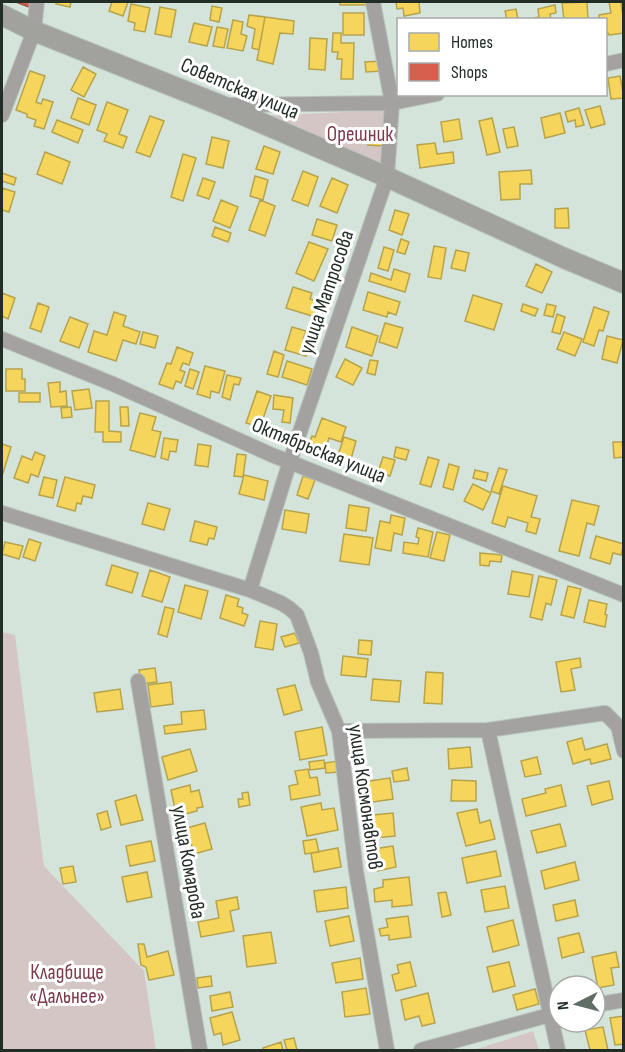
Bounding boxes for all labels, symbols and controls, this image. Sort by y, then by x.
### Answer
legend [397,18,607,96]
text: Homes [451,32,493,53]
street label: Советская улица [177,52,303,125]
text: Shops [451,62,488,83]
park label: Орешник [327,122,393,147]
street label: улица Матросова [294,227,359,358]
street label: Октябрьская улица [248,412,389,489]
street label: улица Космонавтов [343,723,388,871]
street label: улица Комарова [166,803,211,921]
park label: Кладбище «Дальнее» [29,960,105,1009]
north arrow [547,974,607,1034]
text: N [554,1000,573,1011]

